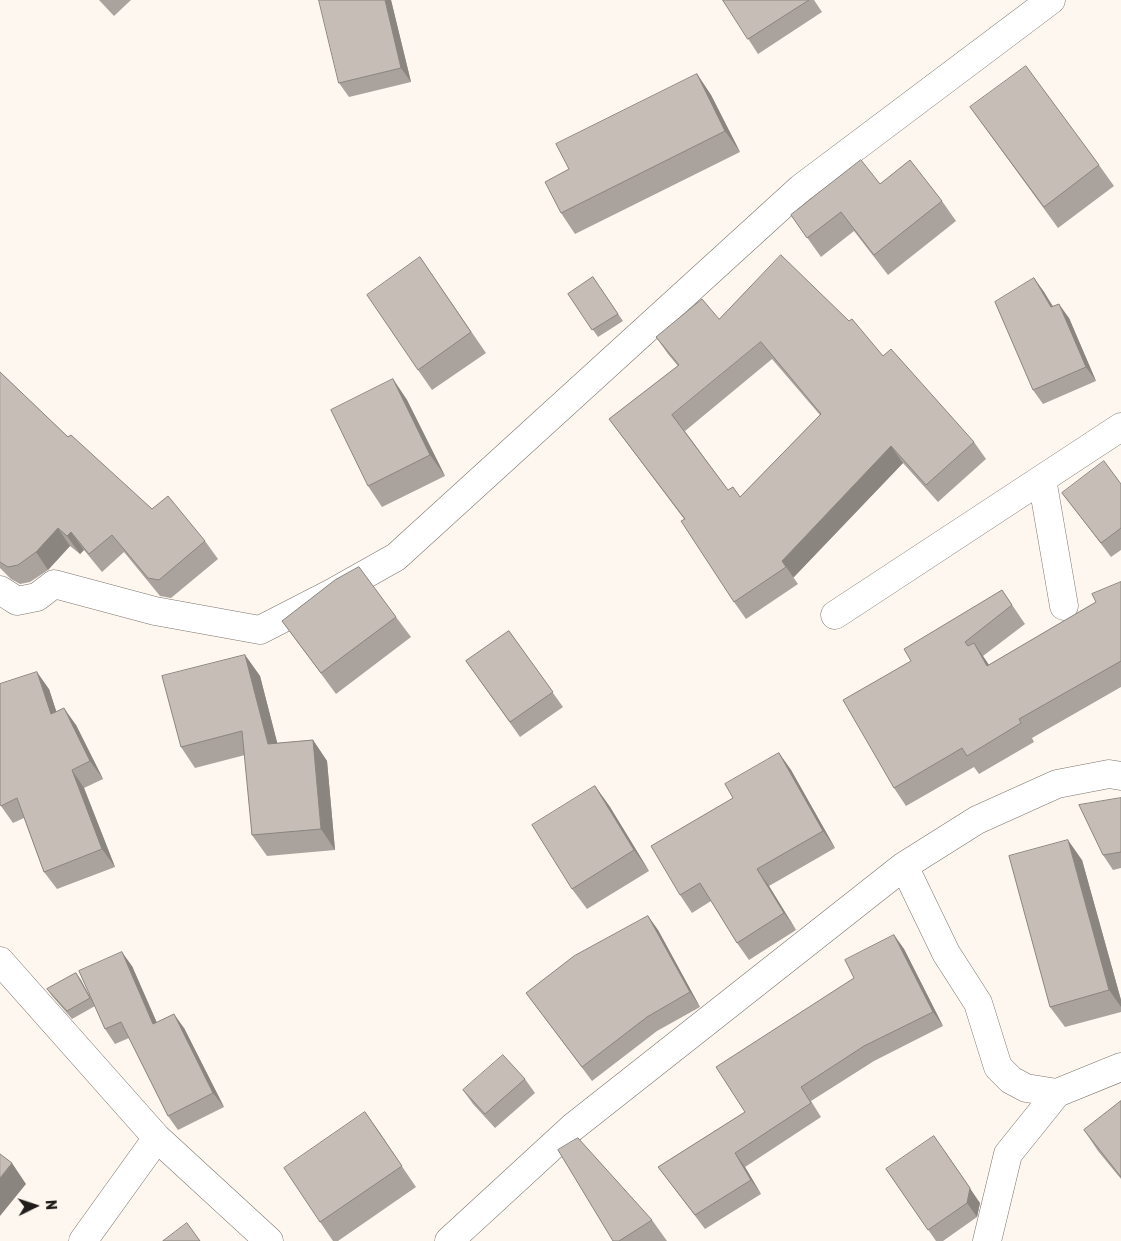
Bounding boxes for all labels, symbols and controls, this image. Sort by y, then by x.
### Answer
north arrow [10,1181,60,1231]
text: N [42,1199,59,1211]

